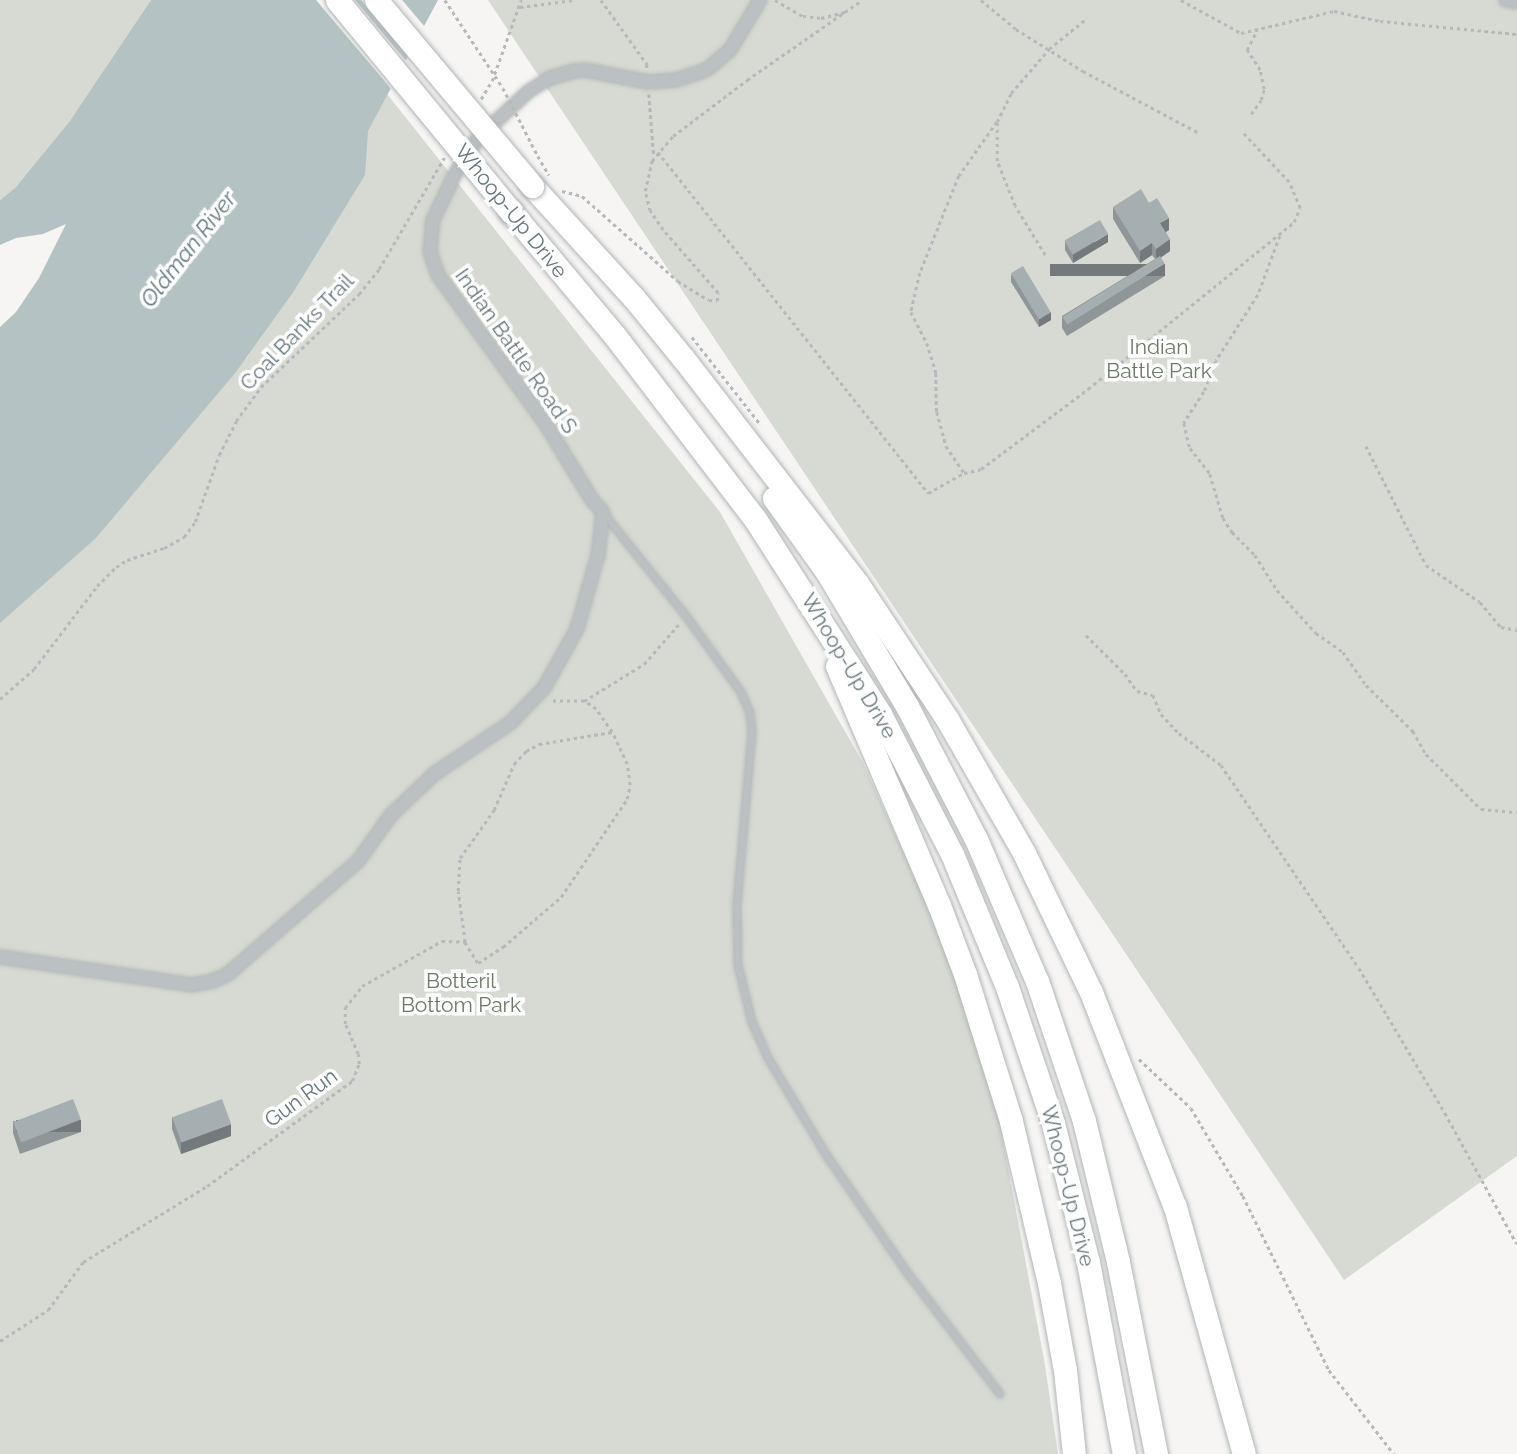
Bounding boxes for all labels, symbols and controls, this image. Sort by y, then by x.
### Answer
street label: Whoop-Up Drive [449,139,573,283]
water label: Oldman River [134,186,242,312]
street label: Indian Battle Road S [450,264,582,438]
street label: Coal Banks Trail [235,268,359,396]
park label: Indian Battle Park [1106,334,1212,384]
street label: Whoop-Up Drive [796,589,902,743]
park label: Botteril Bottom Park [401,968,521,1018]
street label: Gun Run [260,1063,342,1133]
street label: Whoop-Up Drive [1036,1103,1100,1269]

